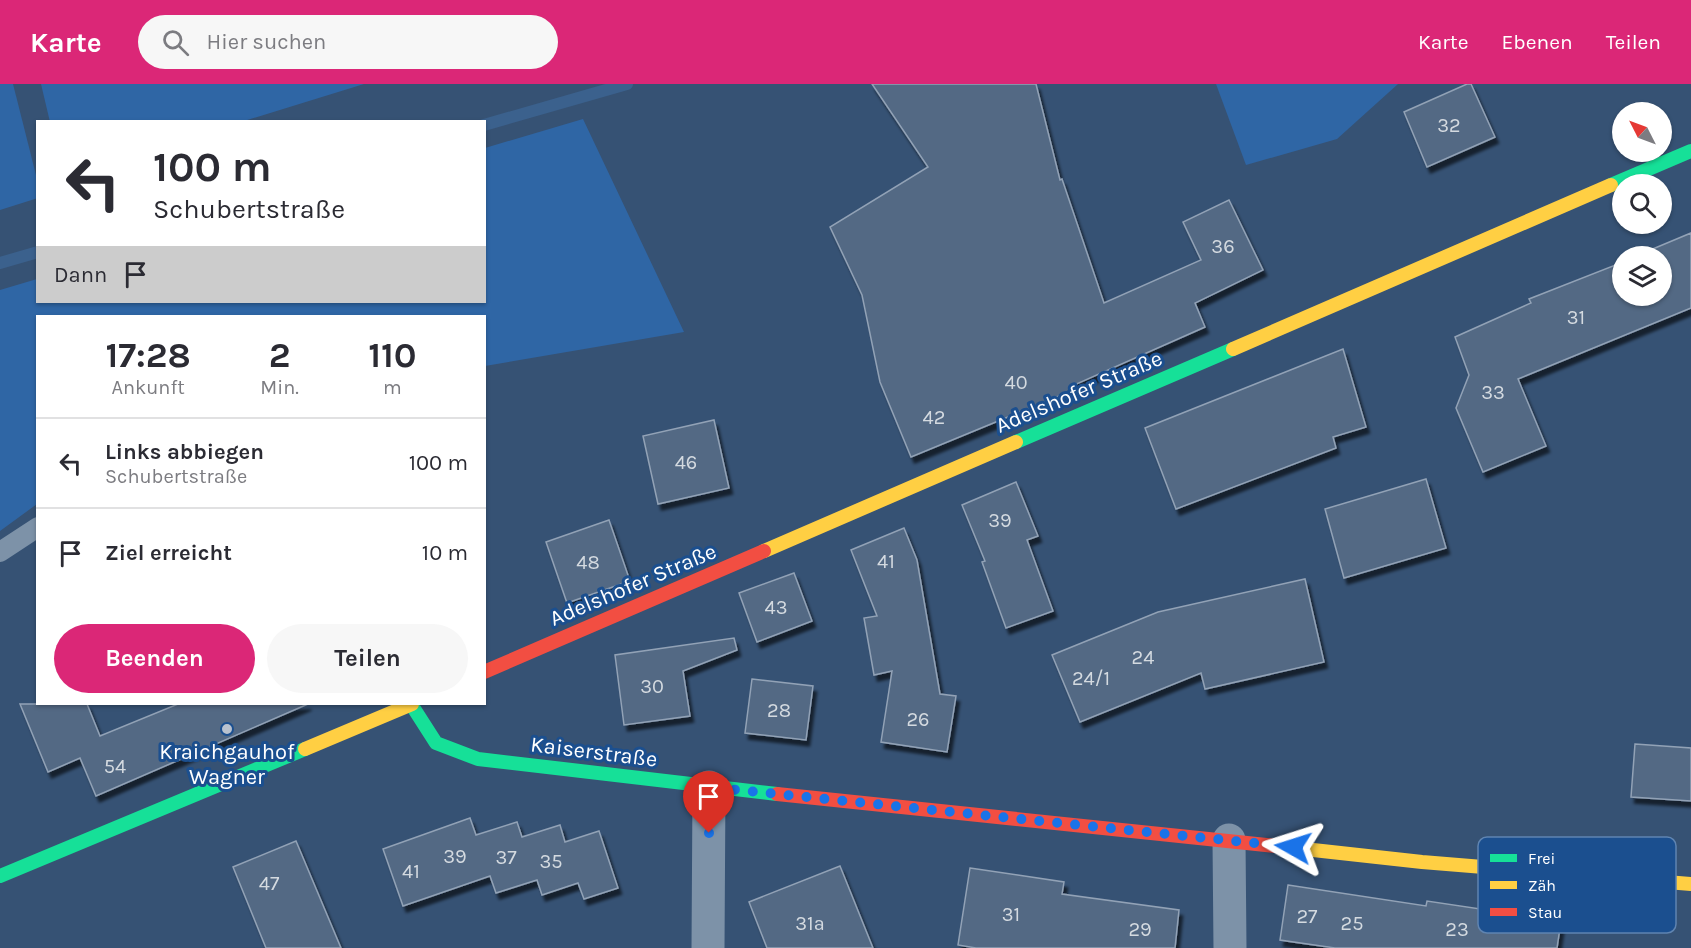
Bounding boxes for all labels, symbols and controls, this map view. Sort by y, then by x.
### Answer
search box [138,15,558,69]
text: Karte [30,26,102,59]
icon: search [159,26,192,59]
text: Hier suchen [207,29,326,55]
text: Karte [1418,30,1469,54]
text: Ebenen [1502,30,1573,54]
text: Teilen [1606,30,1661,54]
north arrow [1612,102,1672,162]
map controls [1612,102,1672,306]
house number: 32 [1437,114,1461,137]
text: 100 m [153,142,272,192]
icon: left [54,144,132,222]
button: search [1612,174,1672,234]
text: Schubertstraße [153,193,345,225]
house number: 36 [1211,235,1235,258]
button: layers [1612,246,1672,306]
icon: arrive [119,258,152,291]
text: Dann [54,262,107,288]
house number: 31 [1567,306,1585,329]
text: 17:28 [105,334,191,376]
text: 2 [269,334,290,376]
text: 110 [368,334,417,376]
street label: Adelshofer Straße [992,345,1166,439]
house number: 40 [1004,371,1028,394]
text: Ankunft [111,376,185,399]
text: Min. [260,376,299,399]
text: m [383,376,402,399]
house number: 33 [1481,381,1505,404]
house number: 42 [923,406,945,429]
text: Links abbiegen [105,439,264,465]
icon: left [54,447,87,480]
text: 100 m [409,450,468,476]
house number: 46 [675,451,697,474]
text: Schubertstraße [105,465,247,488]
house number: 39 [988,509,1012,532]
icon: arrive [54,537,87,570]
street label: Adelshofer Straße [546,538,720,632]
text: Ziel erreicht [105,540,232,566]
text: 10 m [422,540,468,566]
house number: 41 [877,550,895,573]
house number: 48 [576,551,600,574]
house number: 43 [765,596,787,619]
button: Beenden [54,624,255,693]
button: Teilen [267,624,468,693]
house number: 24 [1132,646,1154,669]
house number: 24/1 [1072,667,1110,690]
house number: 30 [640,675,664,698]
house number: 28 [767,699,791,722]
house number: 26 [906,708,930,731]
marker: Kraichgauhof Wagner [220,722,234,736]
street label: Kaiserstraße [529,731,659,773]
place label: Kraichgauhof Wagner [159,739,295,790]
house number: 54 [104,755,126,778]
pin [683,771,734,833]
icon: arrive [692,780,725,813]
position arrow [1261,815,1325,879]
legend [1478,837,1676,933]
house number: 39 [443,845,467,868]
house number: 37 [495,846,517,869]
text: Frei [1528,849,1555,868]
house number: 35 [539,850,563,873]
house number: 41 [402,860,420,883]
house number: 47 [259,872,280,895]
text: Zäh [1528,876,1556,895]
house number: 31 [1002,903,1020,926]
text: Stau [1528,903,1562,922]
house number: 27 [1297,905,1318,928]
house number: 31a [795,912,825,935]
house number: 25 [1341,912,1363,935]
house number: 29 [1128,918,1152,941]
house number: 23 [1445,918,1469,941]

